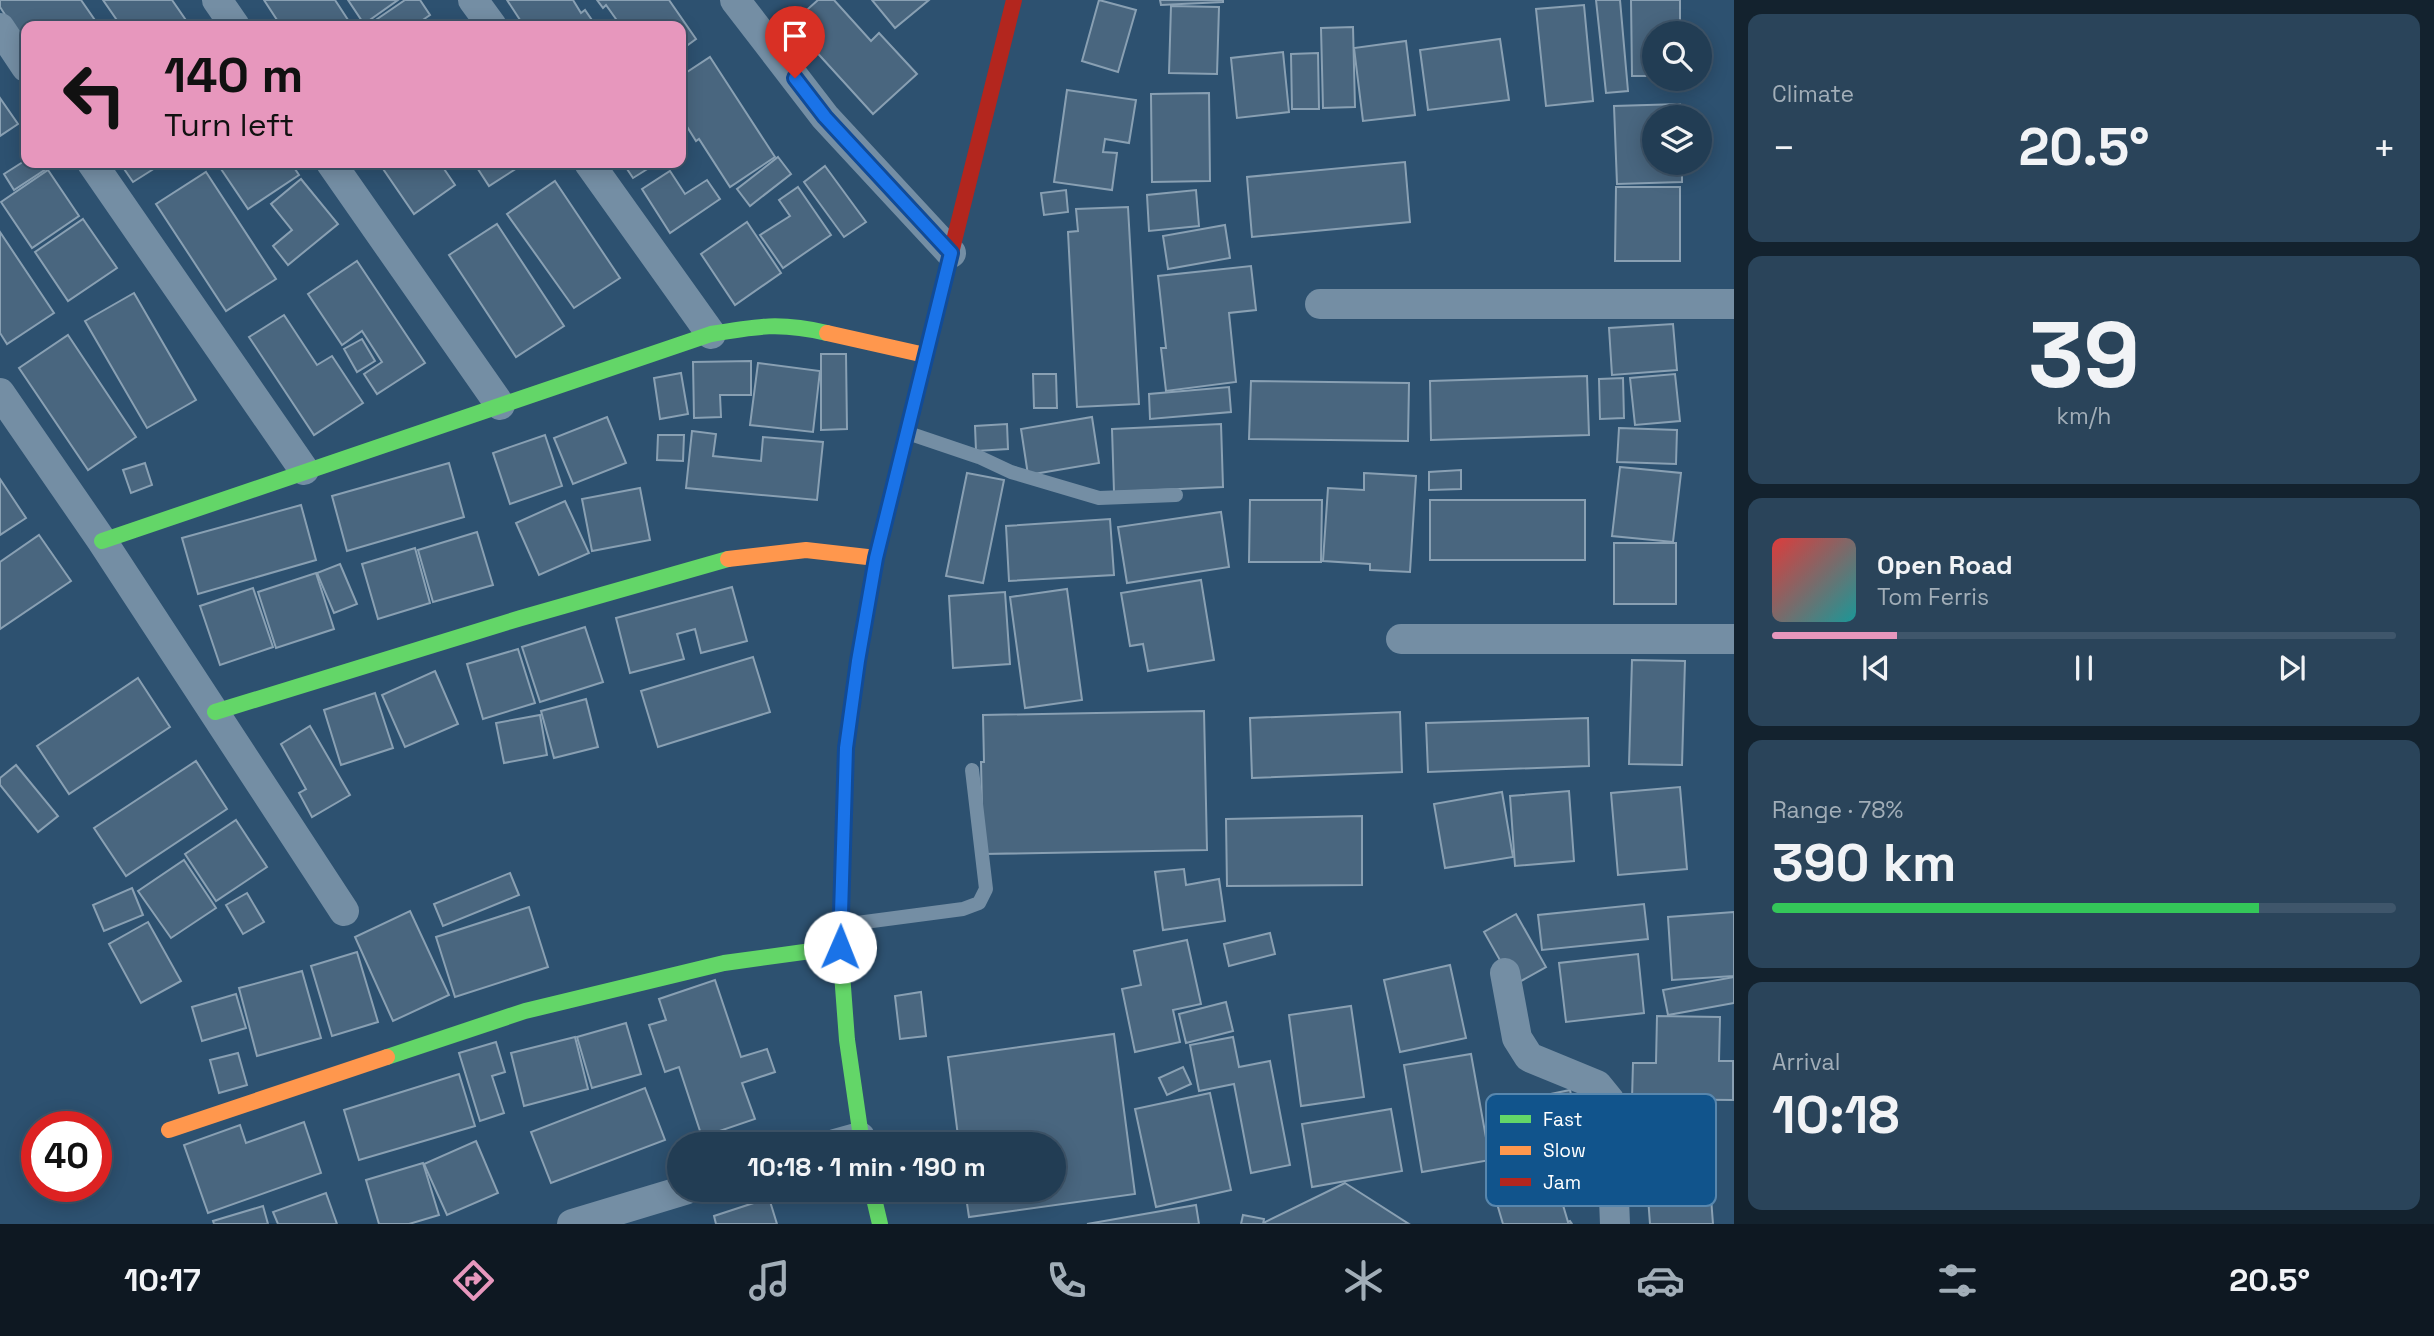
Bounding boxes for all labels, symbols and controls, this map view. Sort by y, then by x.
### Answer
pin [765,6,825,78]
icon: arrive [776,17,814,55]
map controls [1642,21,1712,175]
button: search [1642,21,1712,91]
text: 140 m [164,44,303,106]
icon: left [49,49,140,140]
text: Climate [1772,79,1854,109]
text: Turn left [164,105,294,145]
button: layers [1642,105,1712,175]
text: 20.5° [2018,114,2150,180]
text: − [1772,124,1796,172]
text: + [2372,124,2396,172]
text: 39 [2028,297,2140,414]
text: km/h [2057,401,2111,431]
text: Open Road [1877,548,2013,582]
text: Tom Ferris [1877,582,1989,612]
icon: previous [1857,649,1895,687]
icon: pause [2065,649,2103,687]
icon: next [2273,649,2311,687]
text: Range · 78% [1772,795,1903,825]
text: 390 km [1772,830,1956,896]
position arrow [803,910,877,984]
text: Arrival [1772,1047,1840,1077]
text: 10:18 [1772,1082,1899,1148]
legend [1486,1094,1716,1206]
text: Fast [1543,1107,1583,1132]
speed limit sign: 40 [21,1111,112,1202]
text: Slow [1543,1138,1586,1163]
text: 10:18 · 1 min · 190 m [747,1150,986,1184]
text: Jam [1543,1170,1581,1195]
icon: directions [449,1256,498,1305]
icon: music [745,1256,794,1305]
icon: phone [1042,1256,1091,1305]
icon: climate [1339,1256,1388,1305]
icon: car [1636,1256,1685,1305]
icon: filters [1933,1256,1982,1305]
text: 10:17 [124,1260,201,1300]
text: 20.5° [2229,1260,2310,1300]

